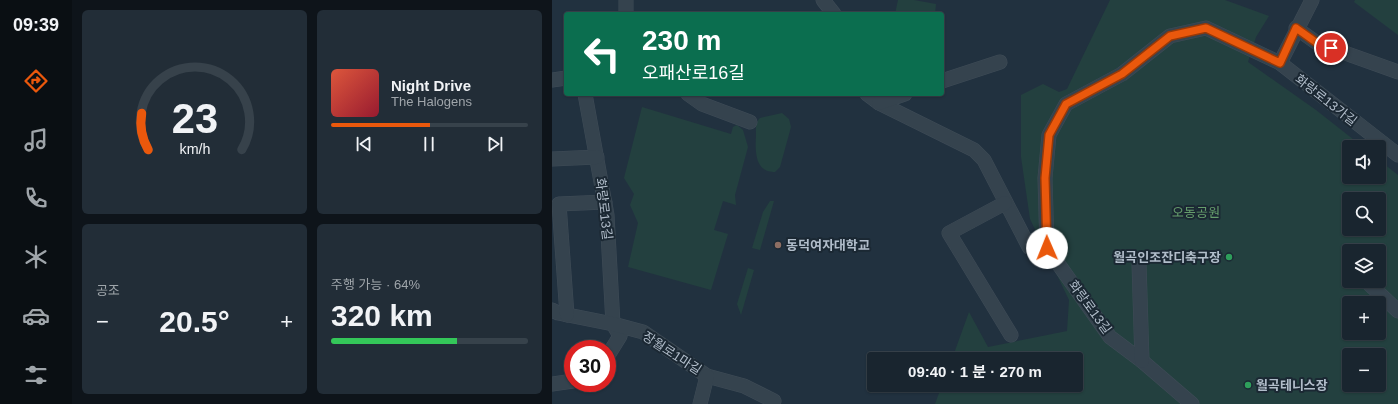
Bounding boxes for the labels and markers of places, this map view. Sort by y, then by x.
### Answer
pin [1314,31,1348,65]
place label: 동덕여자대학교 [786,238,870,253]
marker: 동덕여자대학교 [773,240,783,250]
place label: 월곡인조잔디축구장 [1113,250,1221,265]
marker: 월곡인조잔디축구장 [1224,252,1234,262]
place label: 월곡테니스장 [1256,378,1328,393]
marker: 월곡테니스장 [1243,380,1253,390]

